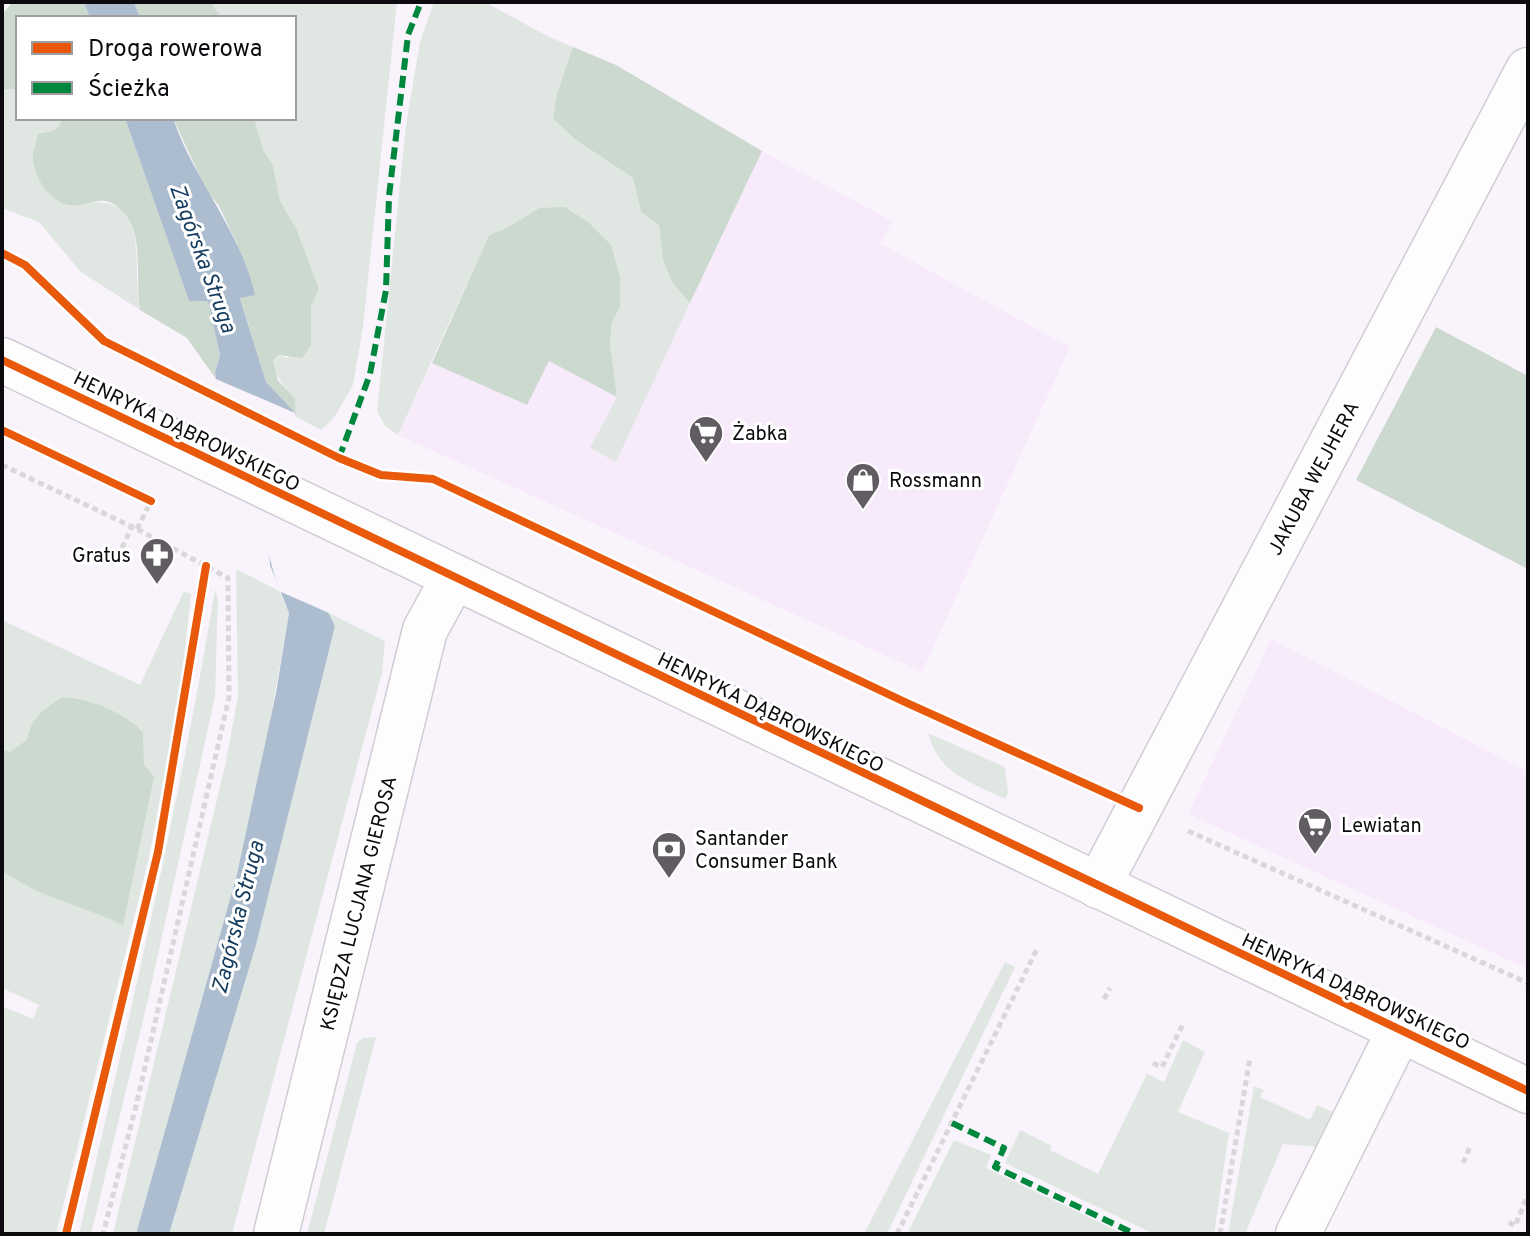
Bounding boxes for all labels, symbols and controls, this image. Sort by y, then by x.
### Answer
legend [16,16,296,120]
text: Droga rowerowa [88,35,262,65]
text: Ścieżka [88,73,170,105]
water label: Zagórska Struga [162,181,241,338]
street label: HENRYKA DĄBROWSKIEGO [69,367,304,499]
street label: JAKUBA WEJHERA [1263,397,1366,560]
supermarket icon: Żabka [687,414,725,464]
place label: Żabka [732,421,787,448]
shop icon: Rossmann [844,461,882,511]
place label: Rossmann [889,469,982,495]
pharmacy icon: Gratus [138,536,176,586]
place label: Gratus [72,544,131,570]
street label: HENRYKA DĄBROWSKIEGO [653,648,888,780]
street label: KSIĘDZA LUCJANA GIEROSA [316,773,404,1034]
supermarket icon: Lewiatan [1296,806,1334,856]
place label: Lewiatan [1341,814,1422,840]
place label: Santander Consumer Bank [695,827,838,876]
bank icon: Santander Consumer Bank [650,830,688,880]
water label: Zagórska Struga [207,838,272,997]
street label: HENRYKA DĄBROWSKIEGO [1237,928,1473,1057]

